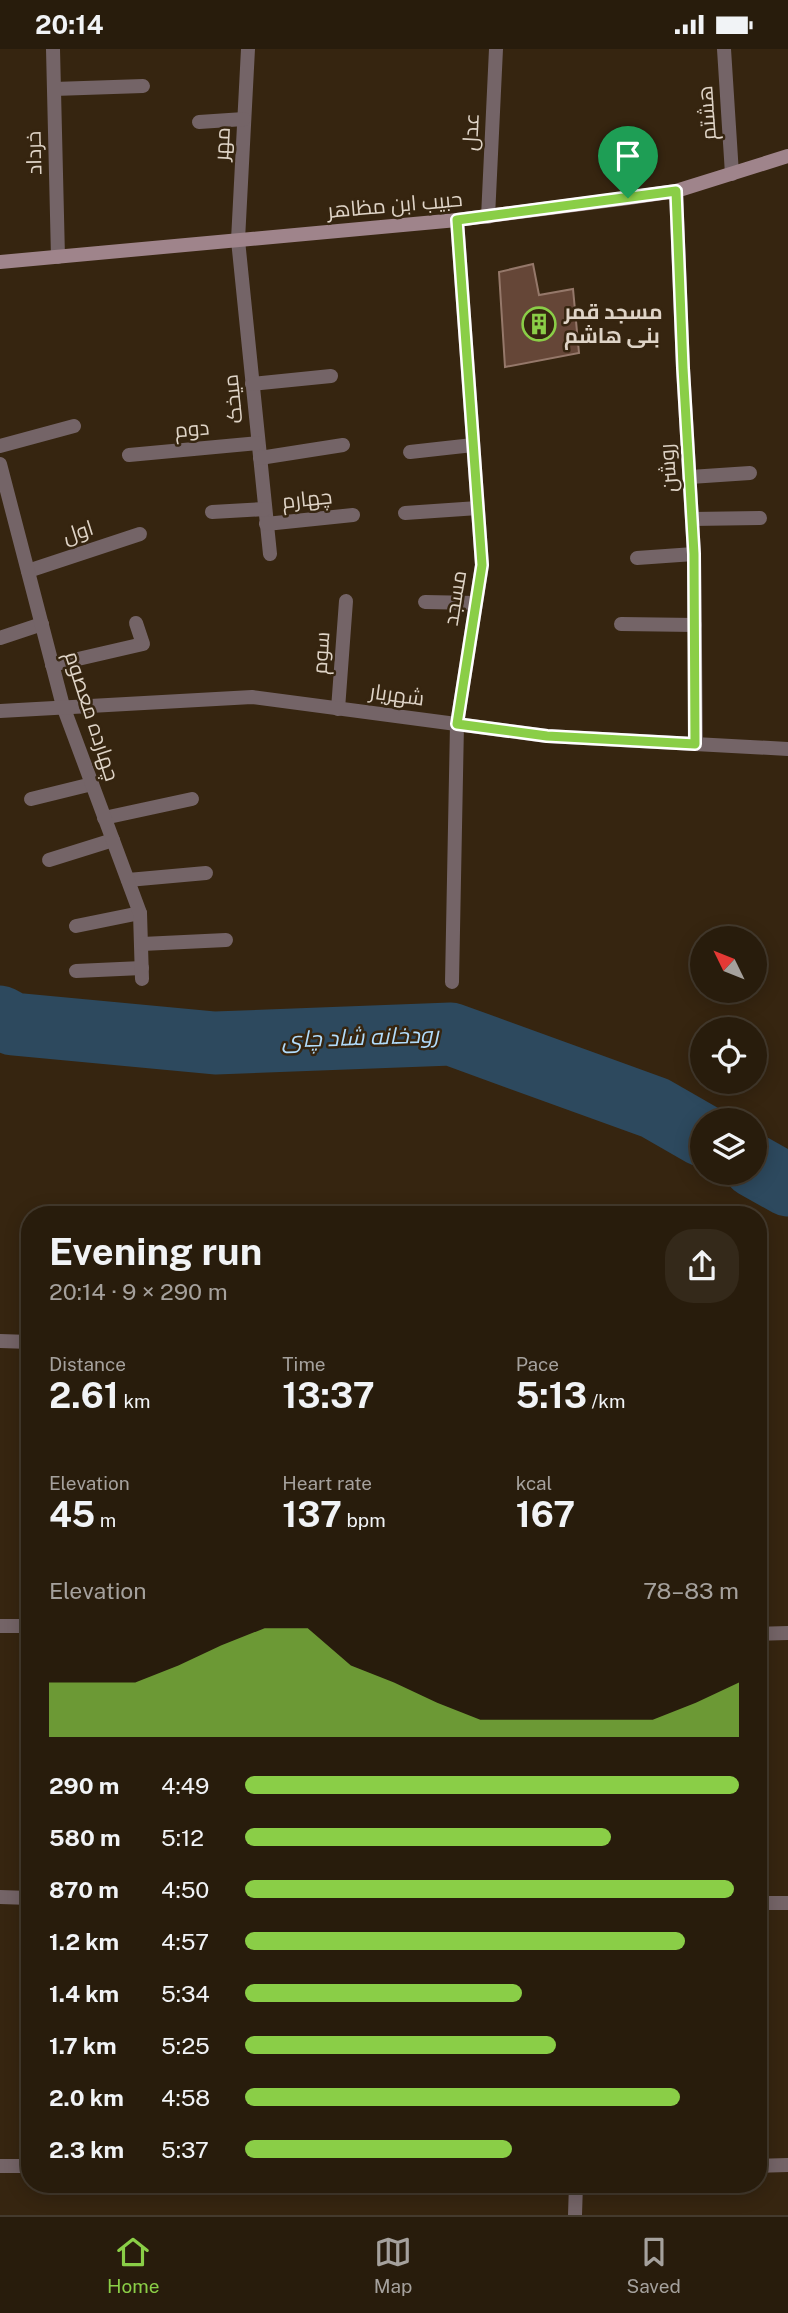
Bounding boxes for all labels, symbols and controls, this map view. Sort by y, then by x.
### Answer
text: 20:14 [35,9,103,40]
street label: هشتم [692,85,723,141]
street label: عدل [457,113,485,151]
pin [598,126,658,198]
street label: مهر [208,127,236,162]
street label: خرداد [21,131,46,175]
icon: arrive [609,137,647,175]
street label: حبیب ابن مظاهر [325,186,464,224]
place label: مسجد قمر بنی هاشم [563,299,663,350]
building icon: مسجد قمر بنی هاشم [520,305,558,343]
street label: میخک [217,373,248,425]
street label: دوم [174,415,211,444]
street label: روشن [653,443,683,493]
street label: چهارم [281,483,334,516]
street label: اول [59,515,97,549]
street label: مسجد [438,569,471,627]
street label: سوم [307,631,336,675]
street label: چهارده معصوم [58,648,125,784]
street label: شهریار [367,678,426,712]
north arrow [690,926,766,1003]
map controls [690,926,767,1185]
button: locate [690,1017,767,1094]
water label: رودخانه شاد چای [281,1020,441,1056]
button: layers [690,1108,767,1185]
text: Evening run [49,1229,262,1274]
button: share [665,1229,739,1303]
text: 20:14 · 9 × 290 m [49,1278,228,1305]
text: Distance [49,1353,126,1375]
text: Time [282,1353,326,1375]
text: Pace [516,1353,559,1375]
text: 2.61 [49,1375,119,1416]
text: 13:37 [282,1375,375,1416]
text: 5:13 [516,1375,587,1416]
text: km [119,1390,151,1412]
text: /km [587,1390,625,1412]
text: Elevation [49,1472,130,1494]
text: Heart rate [282,1472,372,1494]
text: kcal [516,1472,552,1494]
text: 45 [49,1494,95,1535]
text: 137 [282,1494,342,1535]
text: 167 [516,1494,575,1535]
text: m [95,1509,116,1531]
text: bpm [342,1509,386,1531]
text: Elevation [49,1577,147,1604]
text: 78–83 m [643,1577,739,1604]
text: 290 m [49,1772,119,1799]
text: 4:49 [161,1772,209,1799]
text: 580 m [49,1824,121,1851]
text: 5:12 [161,1824,204,1851]
text: 870 m [49,1876,119,1903]
text: 4:50 [161,1876,209,1903]
text: 1.2 km [49,1928,119,1955]
text: 4:57 [161,1928,209,1955]
text: 1.4 km [49,1980,119,2007]
text: 5:34 [161,1980,210,2007]
text: 1.7 km [49,2032,117,2059]
text: 5:25 [161,2032,210,2059]
text: 2.0 km [49,2084,124,2111]
text: 4:58 [161,2084,210,2111]
text: 2.3 km [49,2136,124,2163]
text: 5:37 [161,2136,209,2163]
tab: Home [107,2233,159,2297]
tab: Map [374,2233,412,2297]
tab: Saved [627,2233,681,2297]

